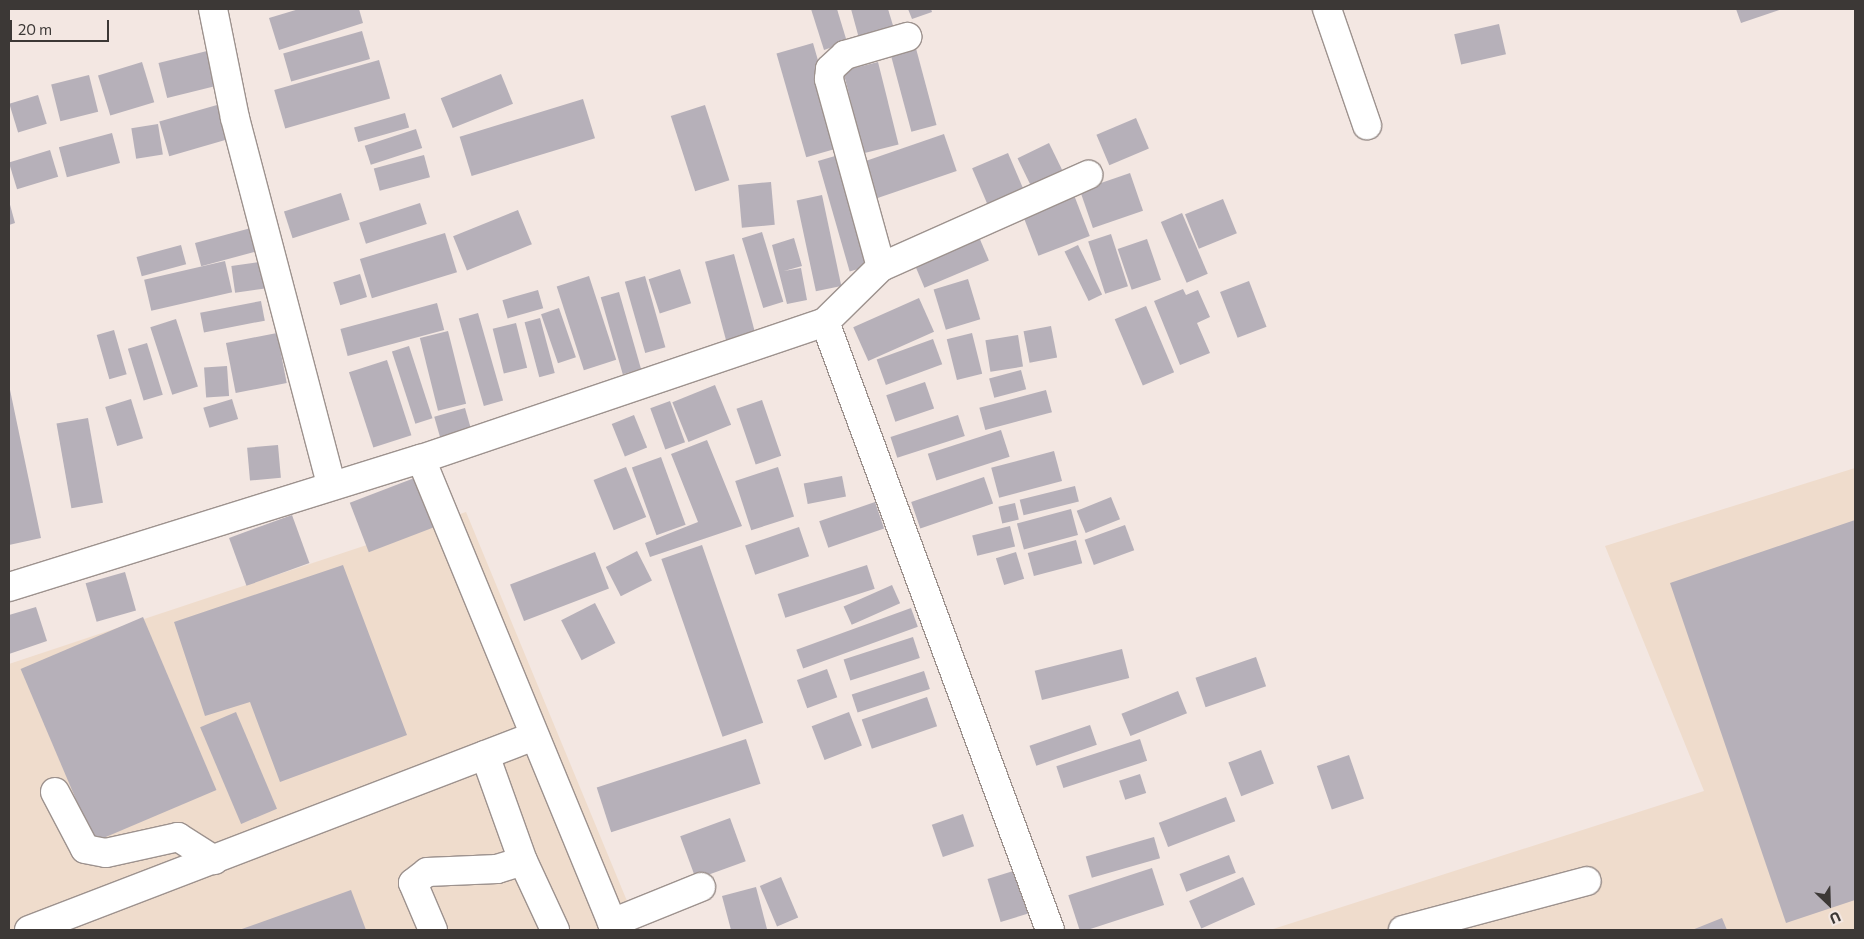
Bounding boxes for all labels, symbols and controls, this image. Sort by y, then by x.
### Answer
scale bar [12,10,111,42]
text: 20 m [18,20,52,38]
north arrow [1804,879,1854,929]
text: U [1827,908,1843,928]

